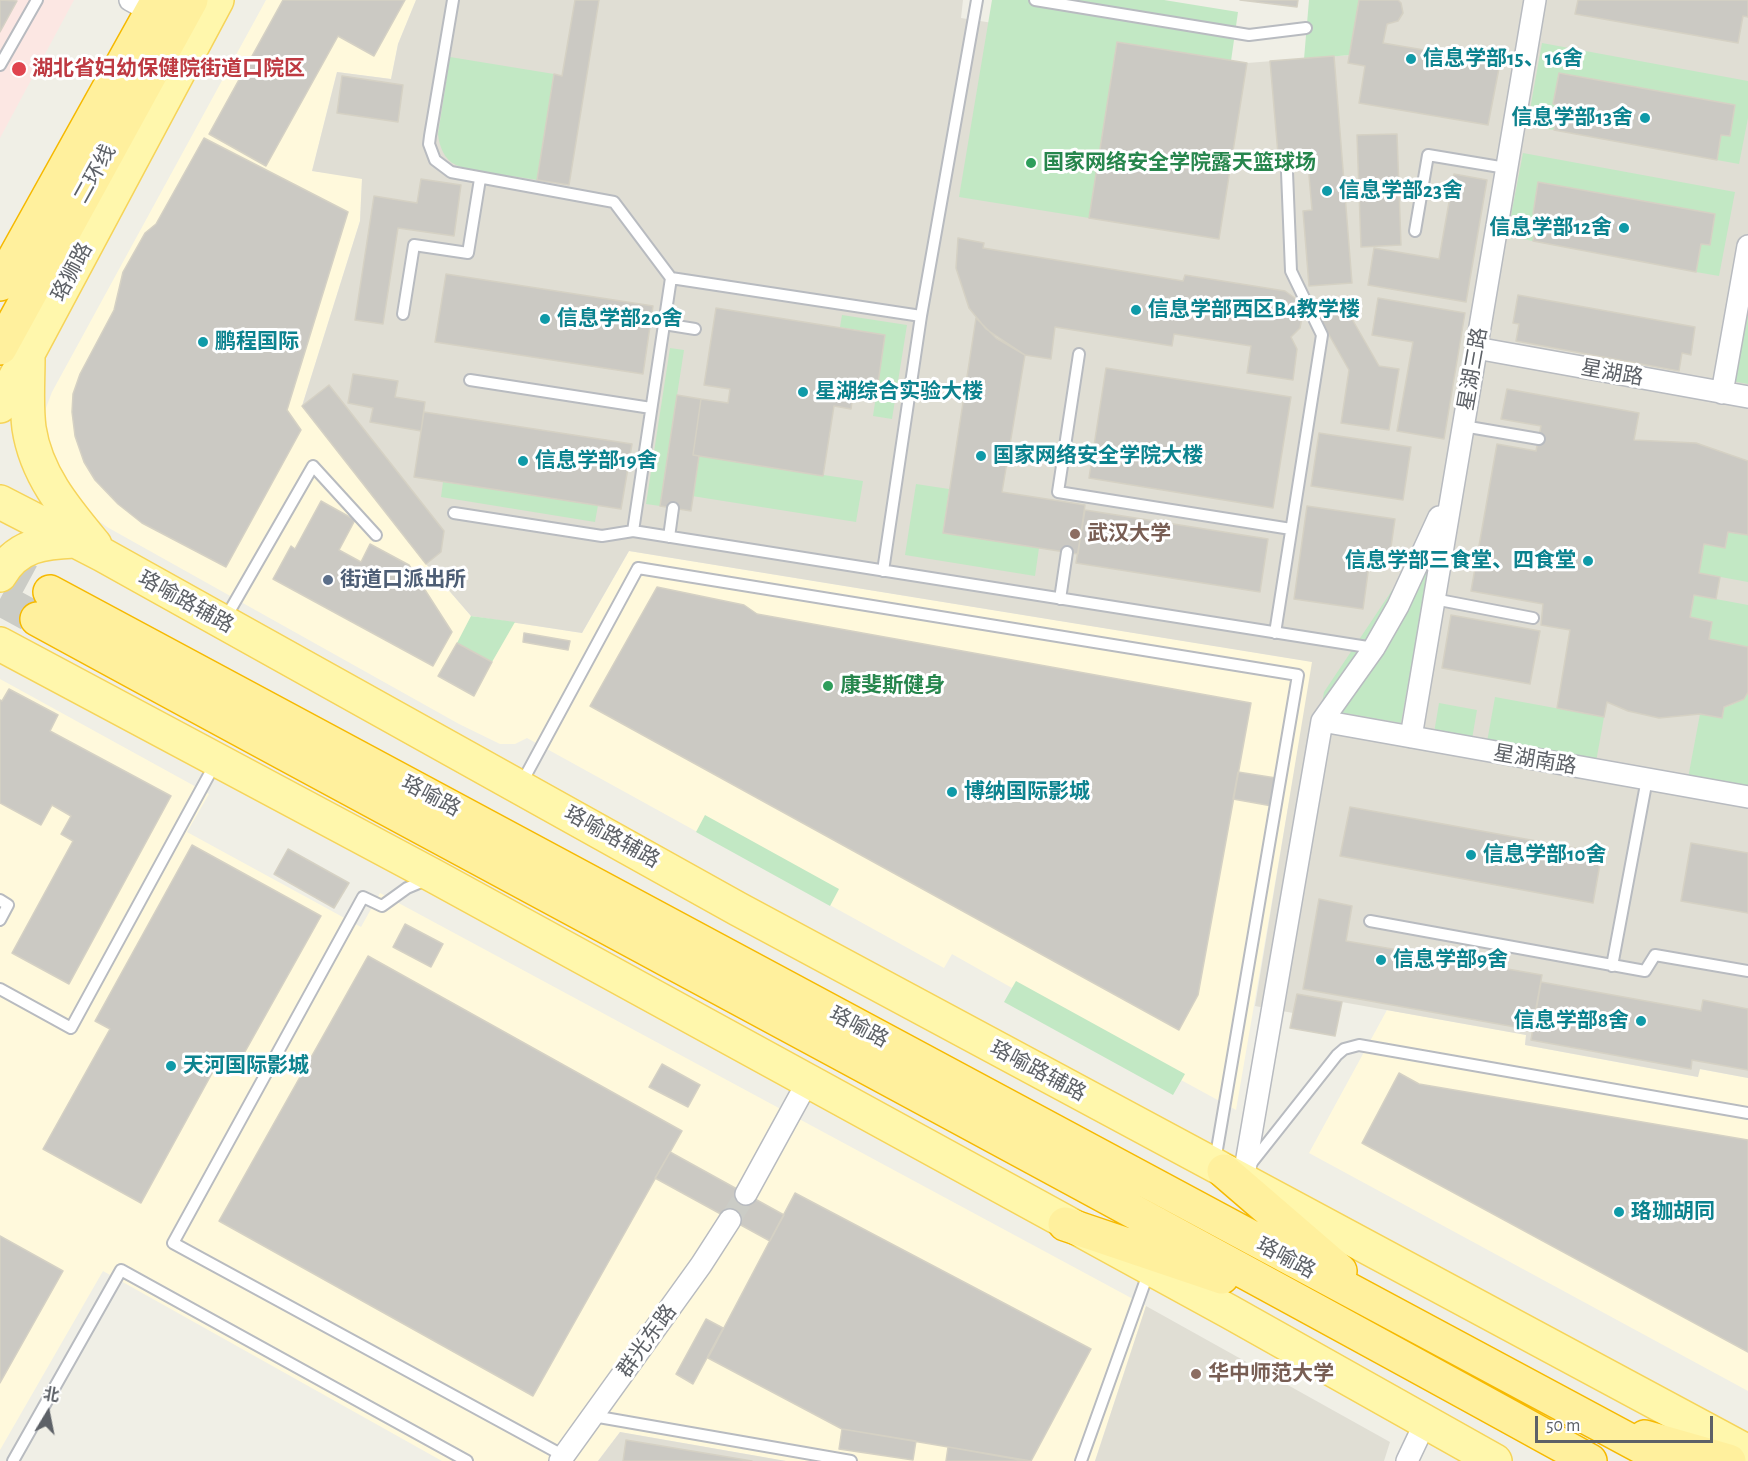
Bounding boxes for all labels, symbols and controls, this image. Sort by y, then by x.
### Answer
place label: 信息学部15、16舍 [1423,46,1583,72]
marker: 信息学部15、16舍 [1404,52,1418,66]
place label: 湖北省妇幼保健院街道口院区 [32,56,305,82]
marker: 湖北省妇幼保健院街道口院区 [10,60,28,78]
place label: 信息学部13舍 [1511,105,1633,131]
marker: 信息学部13舍 [1638,111,1652,125]
street label: 二环线 [69,140,121,208]
place label: 国家网络安全学院露天篮球场 [1043,150,1316,176]
marker: 国家网络安全学院露天篮球场 [1024,156,1038,170]
place label: 信息学部23舍 [1339,178,1463,204]
marker: 信息学部23舍 [1320,184,1334,198]
place label: 信息学部12舍 [1490,215,1612,241]
marker: 信息学部12舍 [1617,221,1631,235]
street label: 珞狮路 [46,238,98,306]
place label: 信息学部西区B4教学楼 [1148,297,1360,323]
marker: 信息学部西区B4教学楼 [1129,303,1143,317]
place label: 信息学部20舍 [557,306,683,332]
marker: 信息学部20舍 [538,312,552,326]
street label: 星湖三路 [1453,325,1493,413]
place label: 鹏程国际 [215,329,299,355]
marker: 鹏程国际 [196,335,210,349]
street label: 星湖路 [1579,355,1645,391]
place label: 星湖综合实验大楼 [815,379,983,405]
marker: 星湖综合实验大楼 [796,385,810,399]
place label: 国家网络安全学院大楼 [993,443,1203,469]
place label: 信息学部19舍 [535,448,658,474]
marker: 国家网络安全学院大楼 [974,449,988,463]
marker: 信息学部19舍 [516,454,530,468]
place label: 武汉大学 [1087,521,1171,547]
marker: 武汉大学 [1068,527,1082,541]
place label: 信息学部三食堂、四食堂 [1345,548,1576,574]
marker: 信息学部三食堂、四食堂 [1581,554,1595,568]
street label: 珞喻路辅路 [134,566,238,638]
place label: 街道口派出所 [340,567,466,593]
marker: 街道口派出所 [321,573,335,587]
place label: 康斐斯健身 [840,673,945,699]
marker: 康斐斯健身 [821,679,835,693]
street label: 星湖南路 [1491,740,1579,780]
street label: 珞喻路 [397,770,465,822]
place label: 博纳国际影城 [964,779,1090,805]
marker: 博纳国际影城 [945,785,959,799]
street label: 珞喻路辅路 [560,801,664,873]
place label: 信息学部10舍 [1483,842,1607,868]
marker: 信息学部10舍 [1464,848,1478,862]
place label: 信息学部9舍 [1393,947,1508,973]
marker: 信息学部9舍 [1374,953,1388,967]
street label: 珞喻路 [825,1001,893,1053]
place label: 信息学部8舍 [1514,1008,1629,1034]
marker: 信息学部8舍 [1634,1014,1648,1028]
street label: 珞喻路辅路 [986,1035,1090,1107]
place label: 天河国际影城 [183,1053,309,1079]
marker: 天河国际影城 [164,1059,178,1073]
place label: 珞珈胡同 [1631,1199,1715,1225]
marker: 珞珈胡同 [1612,1205,1626,1219]
street label: 珞喻路 [1252,1232,1320,1284]
street label: 群光东路 [612,1300,682,1382]
place label: 华中师范大学 [1208,1361,1334,1387]
marker: 华中师范大学 [1189,1367,1203,1381]
north arrow [18,1383,78,1443]
text: 北 [42,1386,60,1405]
scale bar [1538,1404,1716,1442]
text: 50 m [1546,1417,1580,1435]

